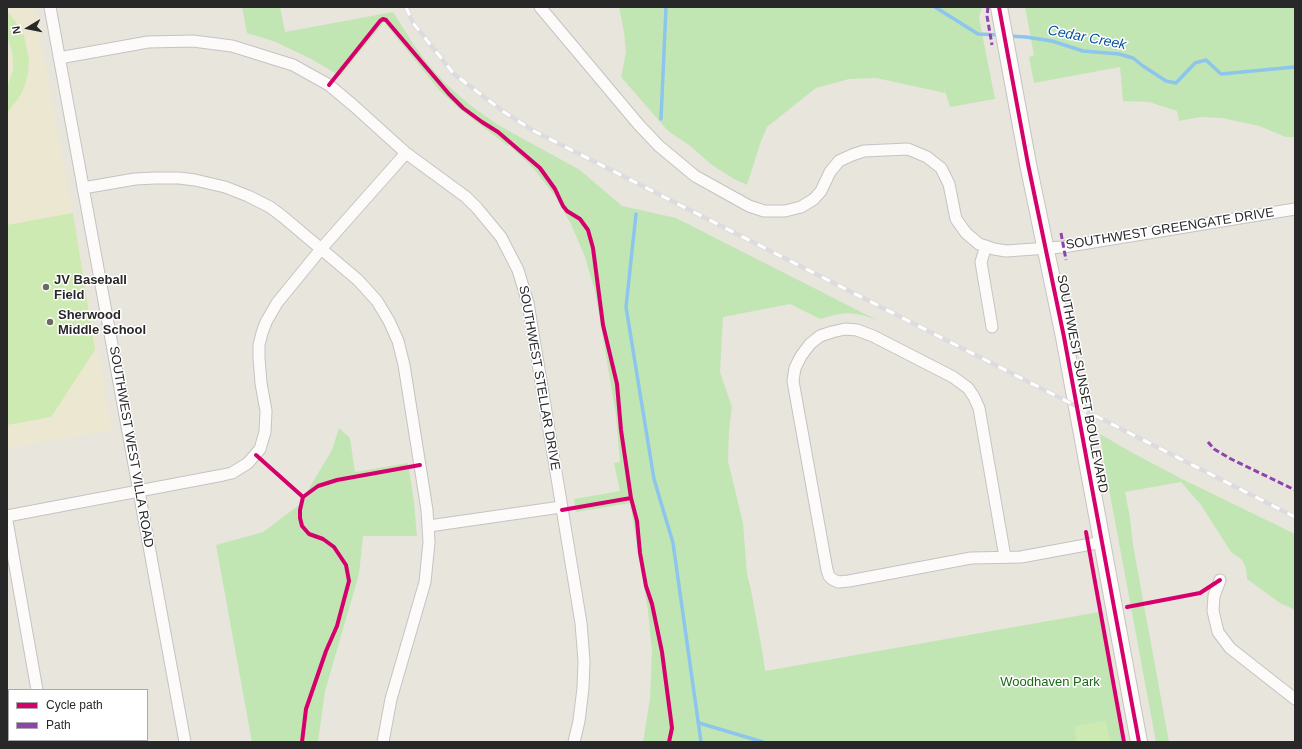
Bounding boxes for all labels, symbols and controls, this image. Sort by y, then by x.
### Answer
north arrow [8,8,48,48]
water label: Cedar Creek [1046,22,1128,54]
text: N [10,25,23,35]
street label: SOUTHWEST GREENGATE DRIVE [1065,205,1275,253]
place label: JV Baseball Field [54,272,127,303]
street label: SOUTHWEST SUNSET BOULEVARD [1053,273,1111,495]
marker: JV Baseball Field [41,282,51,292]
street label: SOUTHWEST STELLAR DRIVE [515,284,563,472]
place label: Sherwood Middle School [58,307,146,338]
marker: Sherwood Middle School [45,317,55,327]
street label: SOUTHWEST WEST VILLA ROAD [106,345,156,549]
park label: Woodhaven Park [1000,674,1100,690]
legend [8,689,148,741]
text: Cycle path [46,698,103,712]
text: Path [46,718,71,732]

